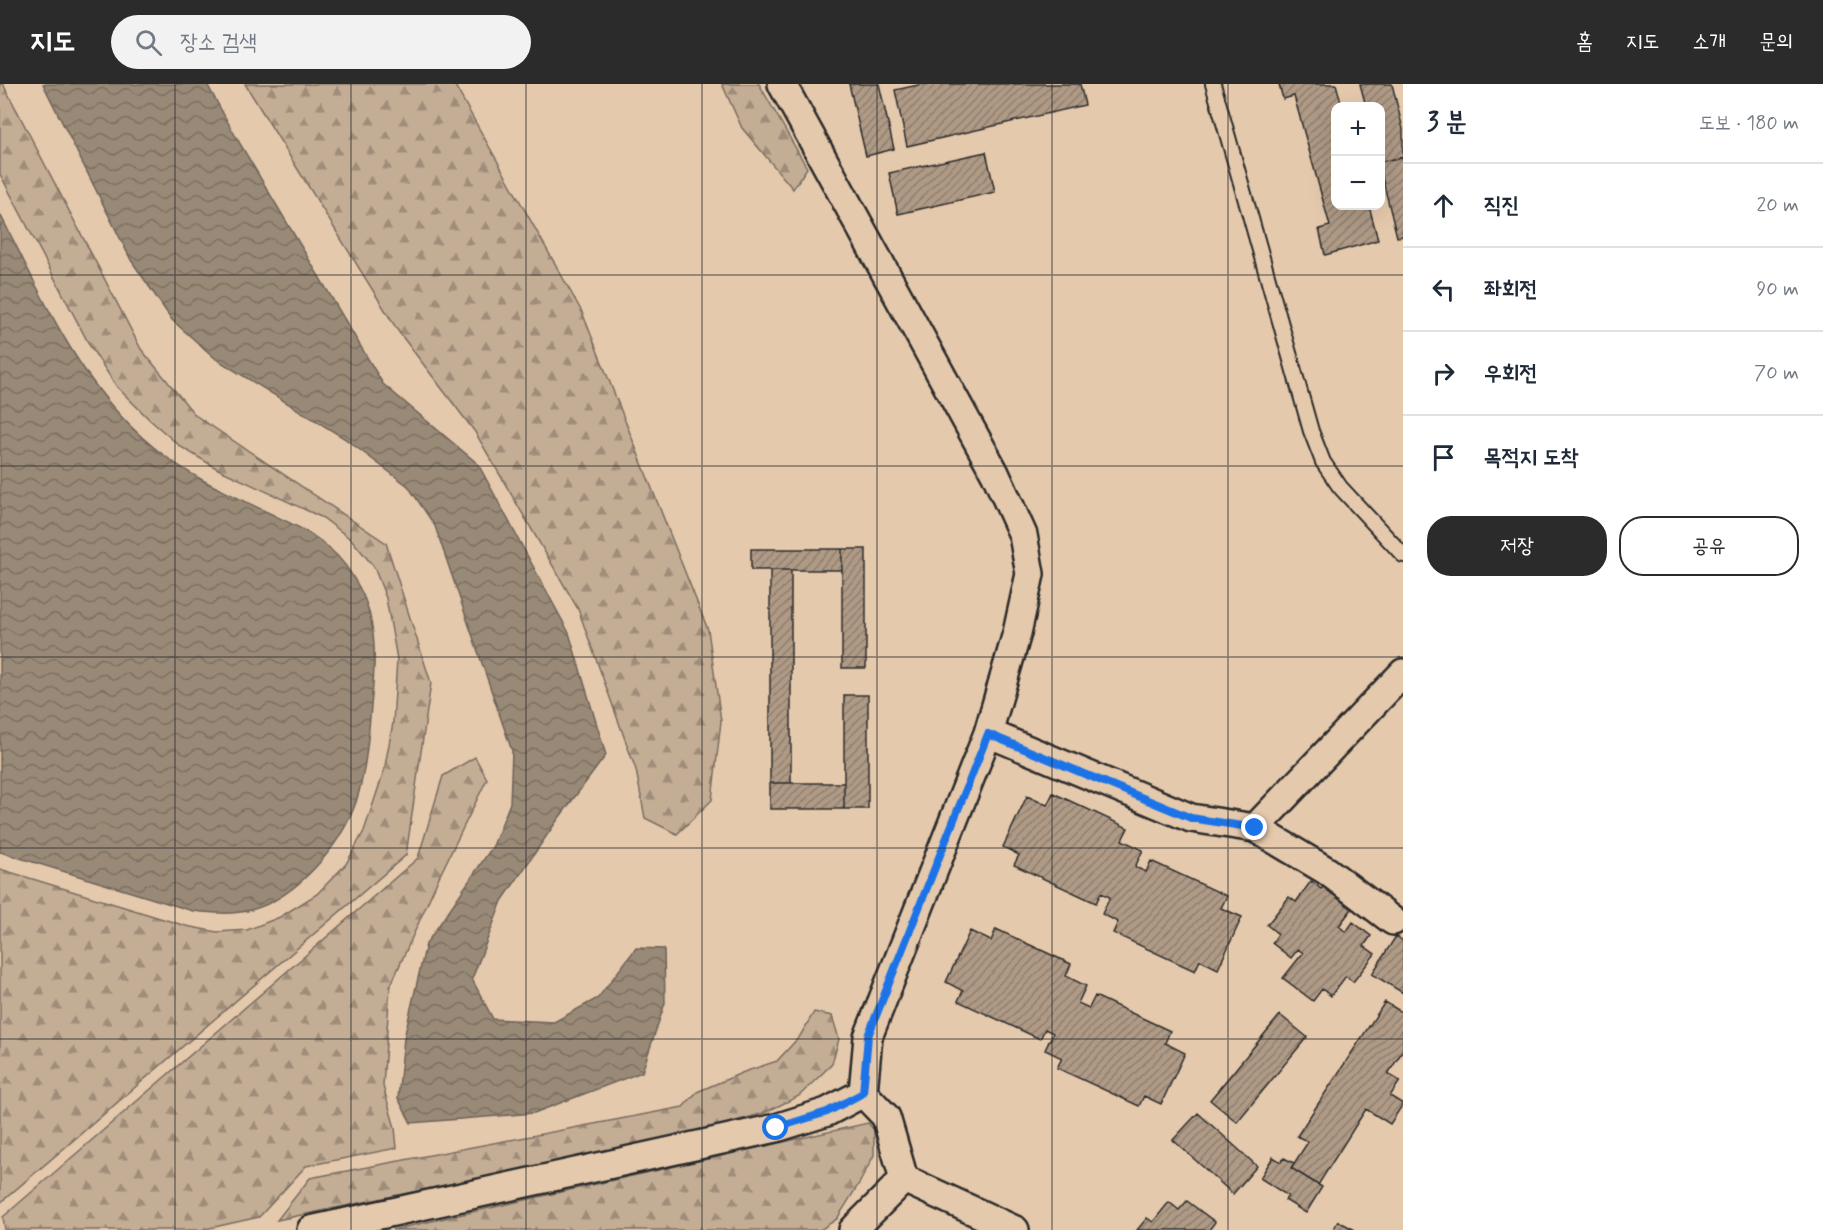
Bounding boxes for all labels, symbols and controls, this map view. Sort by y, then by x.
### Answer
search box [111,15,531,69]
text: 지도 [30,24,75,61]
icon: search [132,26,165,59]
text: 홈 [1576,28,1593,56]
text: 지도 [1626,28,1659,56]
text: 소개 [1692,28,1726,56]
text: 문의 [1759,28,1793,56]
text: 장소 검색 [180,29,257,57]
map controls [1331,102,1385,210]
button: + [1331,102,1385,156]
text: 3 분 [1427,106,1467,140]
text: 도보 · 180 m [1699,110,1799,137]
button: − [1331,156,1385,210]
icon: ahead [1427,189,1460,222]
text: 직진 [1484,192,1519,220]
text: 20 m [1756,192,1799,219]
icon: left [1427,273,1460,306]
text: 좌회전 [1484,276,1537,304]
text: 90 m [1756,276,1799,303]
icon: right [1427,357,1460,390]
text: 우회전 [1484,360,1537,388]
text: 70 m [1754,360,1799,387]
icon: arrive [1427,441,1460,474]
text: 목적지 도착 [1484,444,1578,472]
button: 저장 [1427,516,1607,576]
button: 공유 [1619,516,1799,576]
route end [1241,814,1267,840]
route start [762,1114,788,1140]

